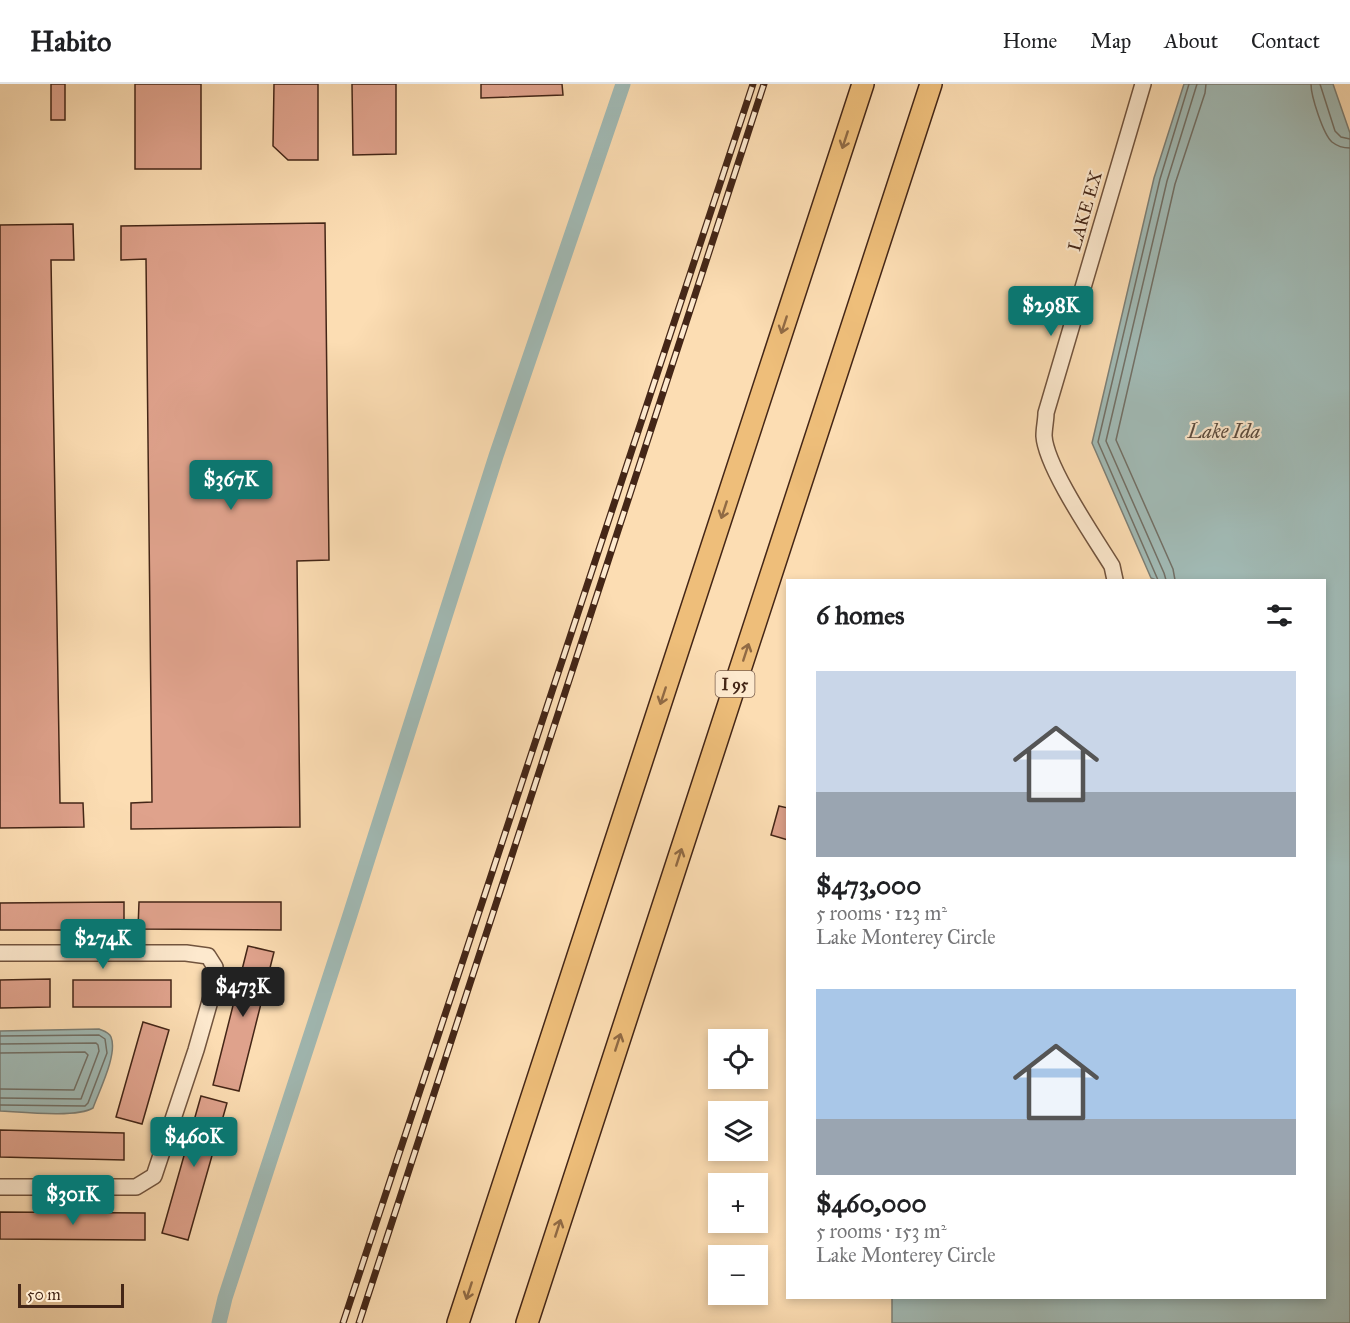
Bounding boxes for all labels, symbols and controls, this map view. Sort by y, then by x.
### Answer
text: Habito [30,24,111,59]
text: Home [1002,28,1057,54]
text: Map [1090,28,1131,54]
text: About [1164,28,1218,54]
text: Contact [1251,28,1320,54]
one-way arrow [838,130,849,149]
street label: LAKE EX [1063,168,1107,254]
pin: $298K [1009,286,1093,337]
text: $298K [1022,293,1080,317]
one-way arrow [778,315,789,334]
water label: Lake Ida [1187,419,1260,443]
pin: $367K [189,460,273,511]
text: $367K [203,467,259,491]
one-way arrow [717,500,728,519]
text: 6 homes [816,599,905,631]
icon: filters [1263,599,1296,632]
one-way arrow [741,643,752,662]
road number: I 95 [716,671,754,697]
one-way arrow [657,686,668,705]
icon: home [1002,710,1110,818]
one-way arrow [674,848,685,867]
text: $473,000 [816,869,921,901]
text: 5 rooms · 123 m² [816,901,947,925]
pin: $274K [61,919,145,970]
text: Lake Monterey Circle [816,925,996,949]
text: $274K [75,926,131,950]
pin: $473K [201,967,285,1018]
text: $473K [215,974,271,998]
icon: home [1002,1028,1110,1136]
map controls [708,1029,768,1305]
button: locate [708,1029,768,1089]
one-way arrow [613,1033,624,1052]
button: layers [708,1101,768,1161]
pin: $460K [152,1117,236,1168]
text: $460K [164,1124,224,1148]
button: + [708,1173,768,1233]
pin: $301K [31,1175,115,1226]
text: $301K [46,1182,100,1206]
text: $460,000 [816,1187,927,1219]
one-way arrow [553,1219,564,1238]
text: 5 rooms · 153 m² [816,1219,946,1243]
text: Lake Monterey Circle [816,1243,996,1267]
button: − [708,1245,768,1305]
scale bar [18,1281,124,1308]
one-way arrow [463,1281,474,1300]
text: 50 m [27,1285,61,1304]

